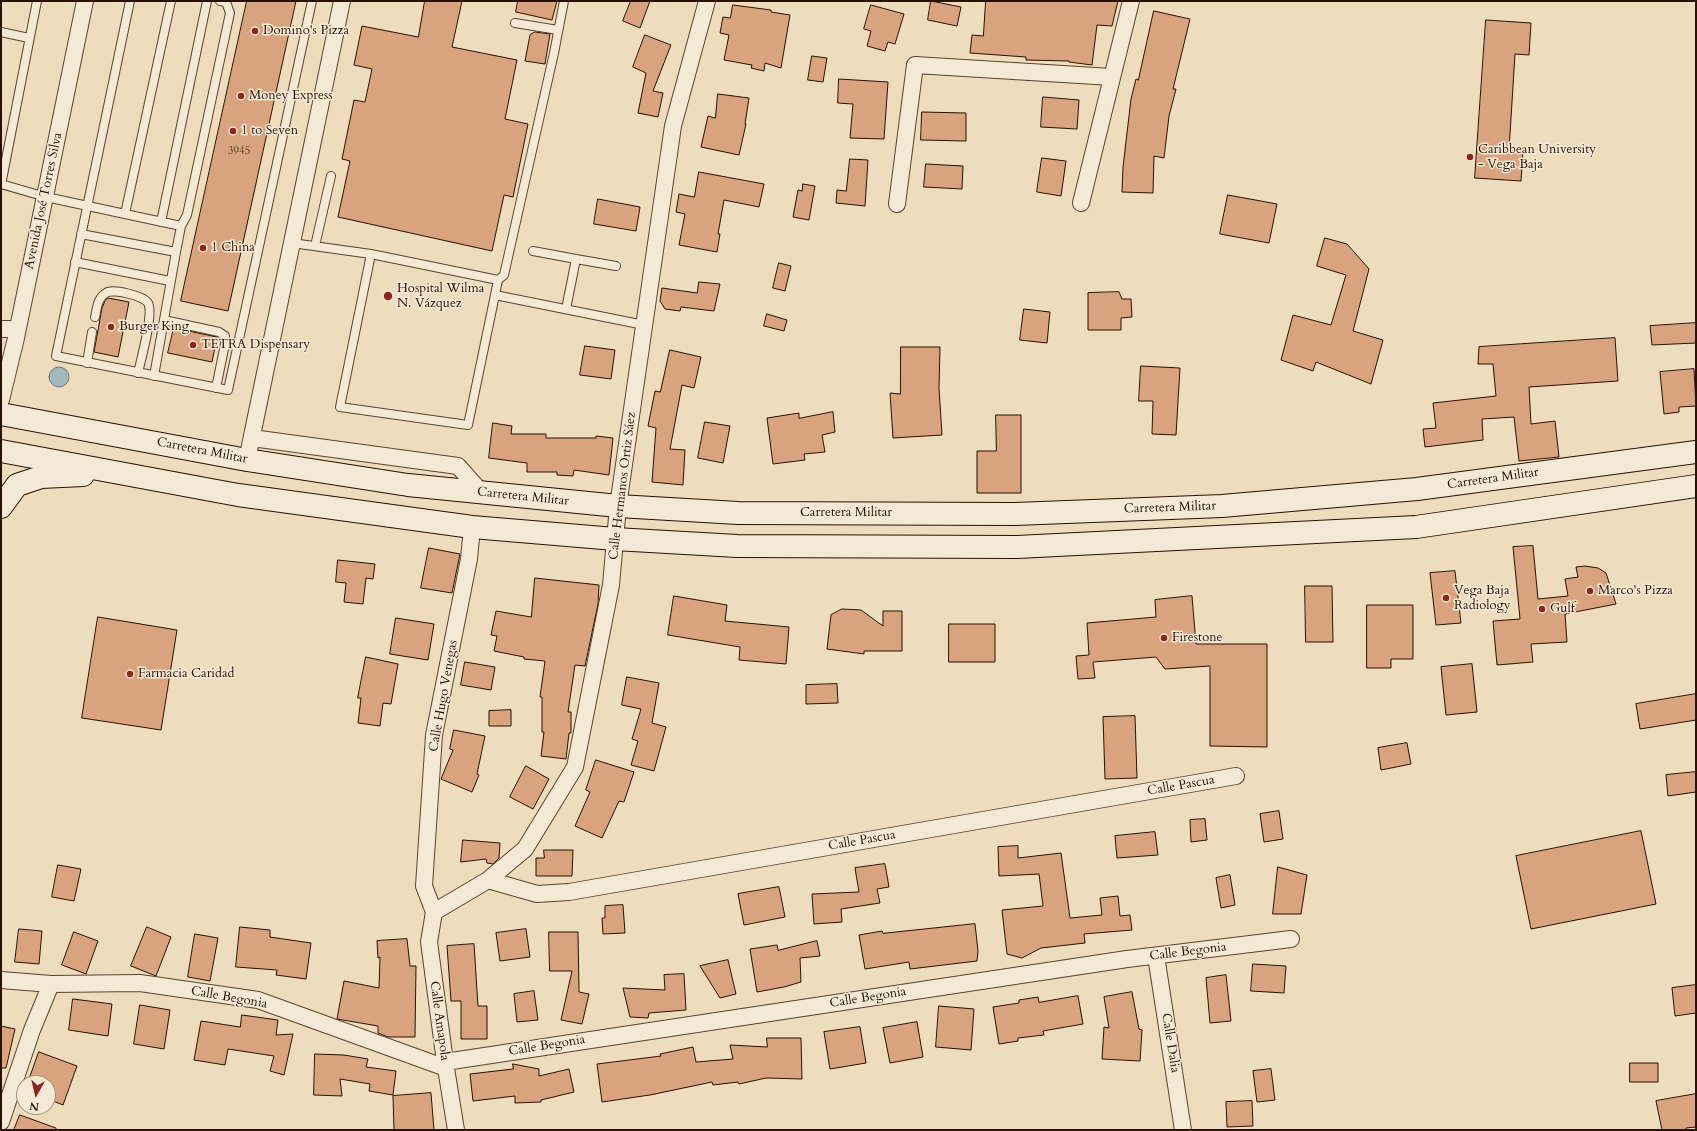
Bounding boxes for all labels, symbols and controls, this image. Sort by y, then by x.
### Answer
place label: Domino's Pizza [263,23,349,39]
marker: Domino's Pizza [250,26,260,36]
place label: Money Express [249,88,333,104]
marker: Money Express [236,91,246,101]
place label: 1 to Seven [241,123,298,139]
marker: 1 to Seven [228,126,238,136]
street label: Avenida José Torres Silva [22,131,66,271]
place label: Caribbean University - Vega Baja [1478,142,1596,173]
house number: 3945 [228,144,250,158]
marker: Caribbean University - Vega Baja [1465,152,1475,162]
place label: 1 China [211,240,255,256]
marker: 1 China [198,243,208,253]
place label: Hospital Wilma N. Vázquez [397,281,484,312]
marker: Hospital Wilma N. Vázquez [382,290,394,302]
place label: Burger King [119,319,189,335]
marker: Burger King [106,322,116,332]
place label: TETRA Dispensary [201,337,310,353]
marker: TETRA Dispensary [188,340,198,350]
street label: Calle Hermanos Ortiz Sáez [606,411,640,561]
street label: Carretera Militar [155,435,249,467]
street label: Carretera Militar [1446,465,1540,493]
street label: Carretera Militar [476,484,570,510]
street label: Carretera Militar [1124,499,1216,517]
street label: Carretera Militar [800,505,892,521]
place label: Vega Baja Radiology [1454,583,1511,614]
place label: Marco's Pizza [1598,583,1673,599]
marker: Marco's Pizza [1585,586,1595,596]
marker: Vega Baja Radiology [1441,593,1451,603]
place label: Gulf [1550,601,1575,617]
marker: Gulf [1537,604,1547,614]
place label: Firestone [1172,630,1222,646]
marker: Firestone [1159,633,1169,643]
street label: Calle Hugo Venegas [426,639,462,753]
place label: Farmacia Caridad [138,666,234,682]
marker: Farmacia Caridad [125,669,135,679]
street label: Calle Pascua [1146,772,1216,800]
street label: Calle Pascua [827,827,897,855]
street label: Calle Begonia [1149,940,1227,964]
street label: Calle Amapola [426,980,452,1062]
street label: Calle Begonia [190,984,268,1012]
street label: Calle Begonia [829,984,907,1012]
street label: Calle Dalia [1158,1012,1182,1074]
street label: Calle Begonia [508,1032,586,1060]
north arrow [16,1075,56,1115]
text: N [29,1098,40,1114]

